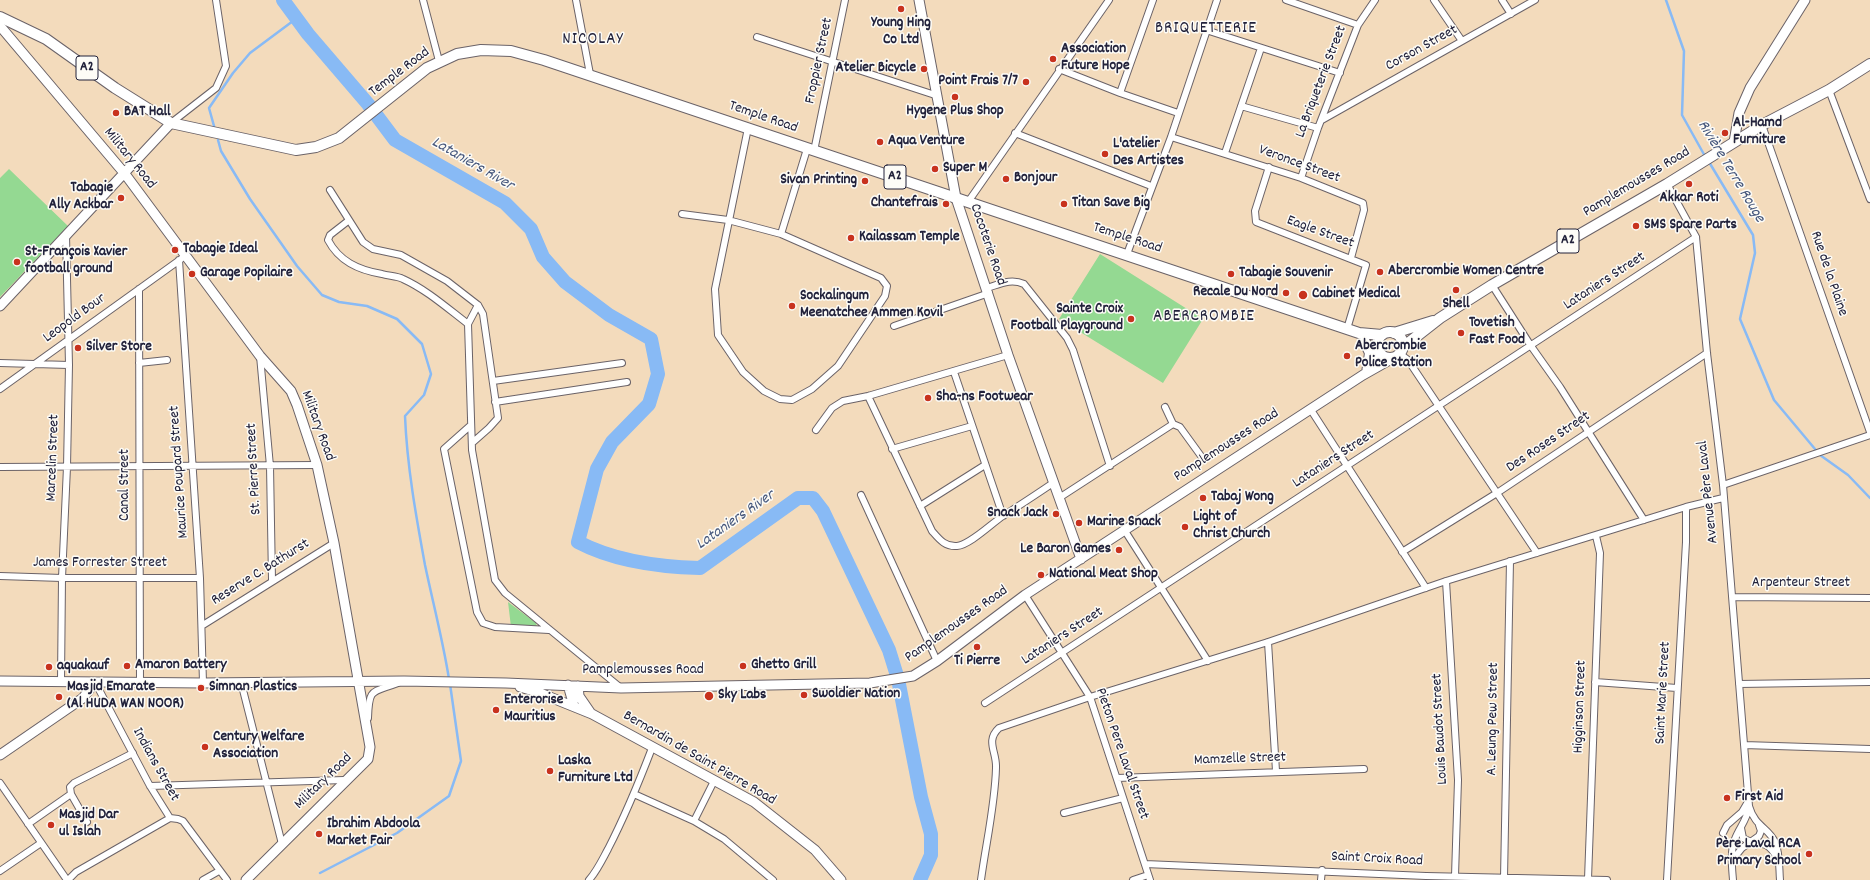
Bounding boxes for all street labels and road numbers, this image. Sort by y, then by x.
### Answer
street label: Froppier Street [802,16,838,106]
street label: Corson Street [1383,22,1461,76]
street label: La Briqueterie Street [1292,23,1352,141]
street label: Temple Road [366,44,434,102]
road number: A2 [76,56,98,80]
street label: Temple Road [726,98,800,138]
street label: Military Road [99,125,159,193]
street label: Veronce Street [1256,142,1342,188]
street label: Pamplemousses Road [1580,144,1694,222]
road number: A2 [884,165,906,189]
street label: Cocoterie Road [965,202,1009,288]
street label: Eagle Street [1284,212,1356,254]
street label: Temple Road [1090,219,1164,259]
road number: A2 [1557,229,1579,253]
street label: Rue de la Plaine [1805,229,1851,319]
street label: Lataniers Street [1561,249,1649,315]
street label: Leopold Bour [40,290,110,348]
street label: Military Road [296,388,338,464]
street label: Maurice Poupard Street [166,405,194,539]
street label: Pamplemousses Road [1171,405,1283,487]
street label: Des Roses Street [1504,408,1594,478]
street label: Marcelin Street [43,414,65,502]
street label: St. Pierre Street [244,423,266,515]
street label: Lataniers Street [1290,427,1378,493]
street label: Avenue Père Laval [1695,440,1723,544]
street label: Canal Street [117,449,135,521]
street label: Reserve C. Bathurst [209,536,313,610]
street label: James Forrester Street [33,555,167,573]
street label: Arpenteur Street [1752,575,1850,593]
street label: Pamplemousses Road [902,583,1012,667]
street label: Lataniers Street [1019,604,1107,670]
street label: Saint Marie Street [1652,641,1676,745]
street label: Higginson Street [1570,660,1592,754]
street label: Pamplemousses Road [582,662,704,680]
street label: A. Leung Pew Street [1484,662,1504,776]
street label: Louis Baudot Street [1429,673,1453,785]
street label: Pieton Pere Laval Street [1090,686,1152,822]
street label: Bernardin de Saint Pierre Road [619,708,779,810]
street label: Indians Street [127,725,183,805]
street label: Mamzelle Street [1194,749,1286,771]
street label: Military Road [291,750,357,814]
street label: Saint Croix Road [1331,849,1423,871]

